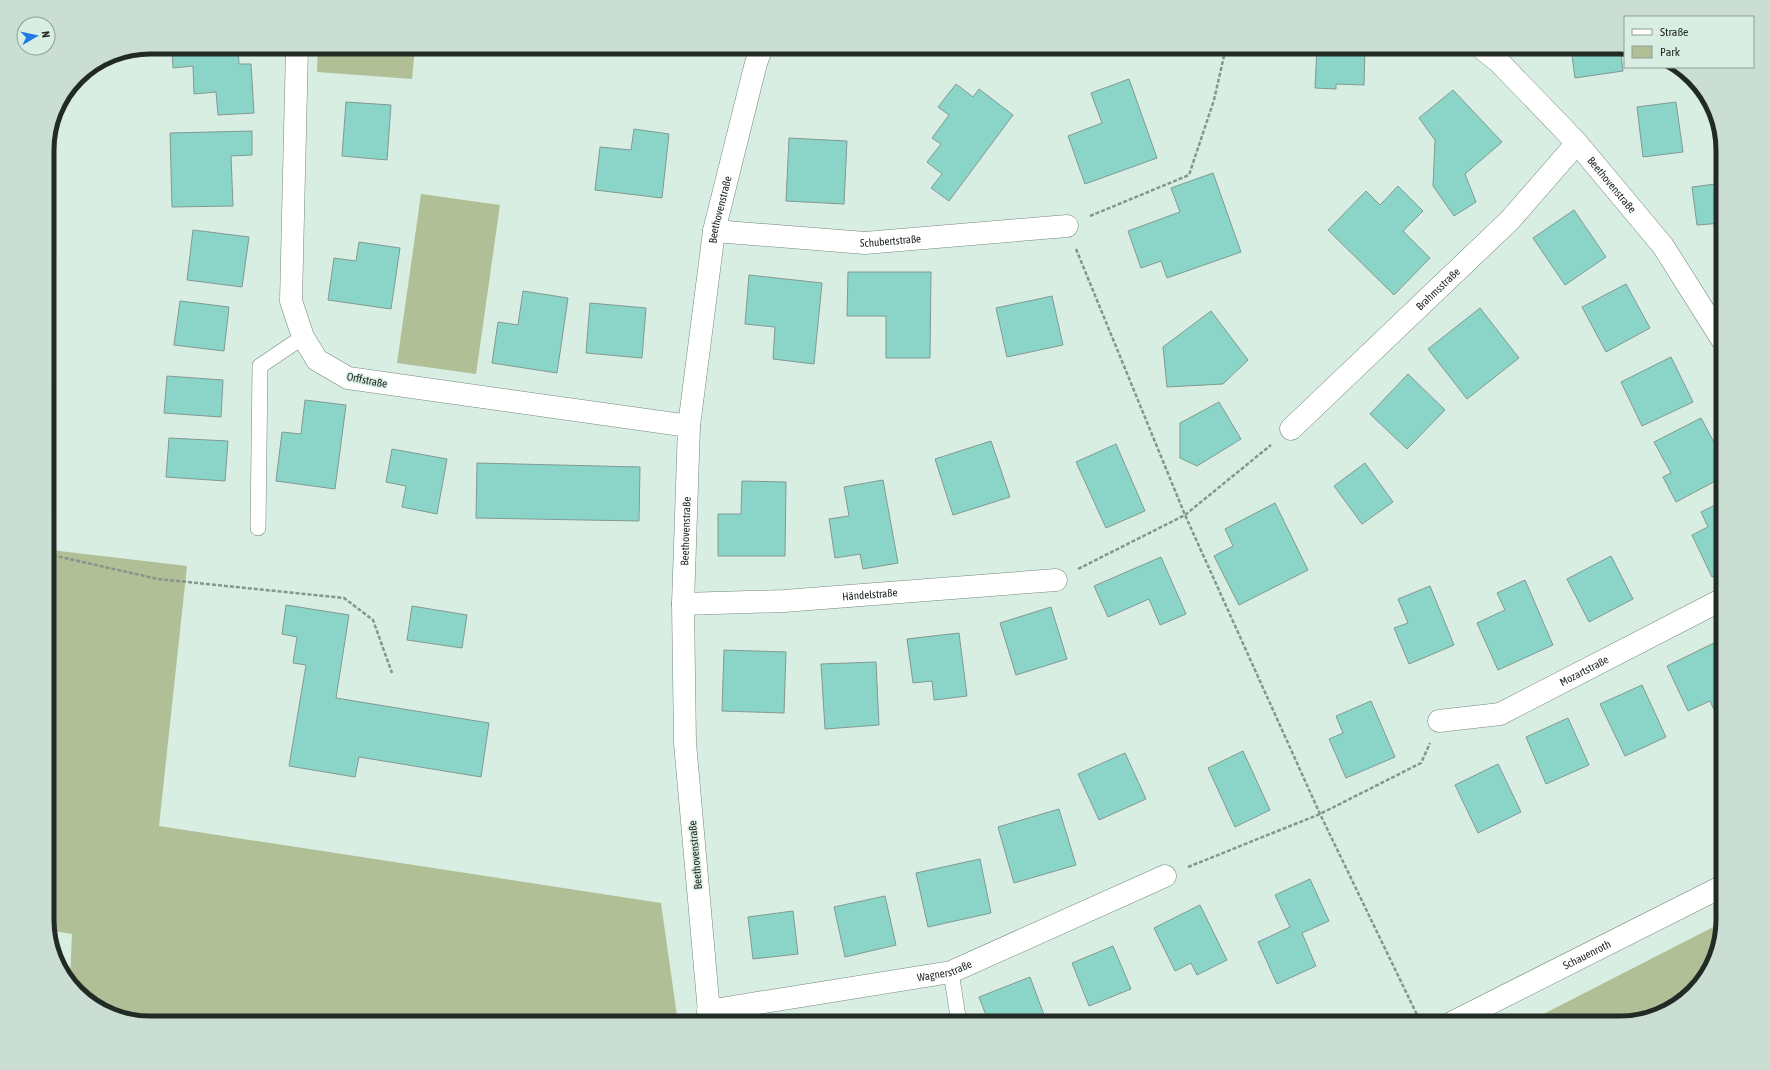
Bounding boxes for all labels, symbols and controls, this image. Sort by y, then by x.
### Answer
north arrow [16,16,56,56]
legend [1624,16,1754,68]
text: Straße [1660,25,1688,39]
text: N [39,30,52,39]
text: Park [1660,45,1681,59]
street label: Beethovenstraße [1585,154,1639,215]
street label: Beethovenstraße [706,175,734,244]
street label: Schubertstraße [859,232,921,249]
street label: Brahmsstraße [1413,265,1462,312]
street label: Orffstraße [346,370,388,390]
street label: Beethovenstraße [678,497,693,566]
street label: Händelstraße [842,586,898,602]
street label: Mozartstraße [1558,653,1610,688]
street label: Beethovenstraße [686,820,704,890]
street label: Schauenroth [1561,938,1613,972]
street label: Wagnerstraße [916,957,974,983]

